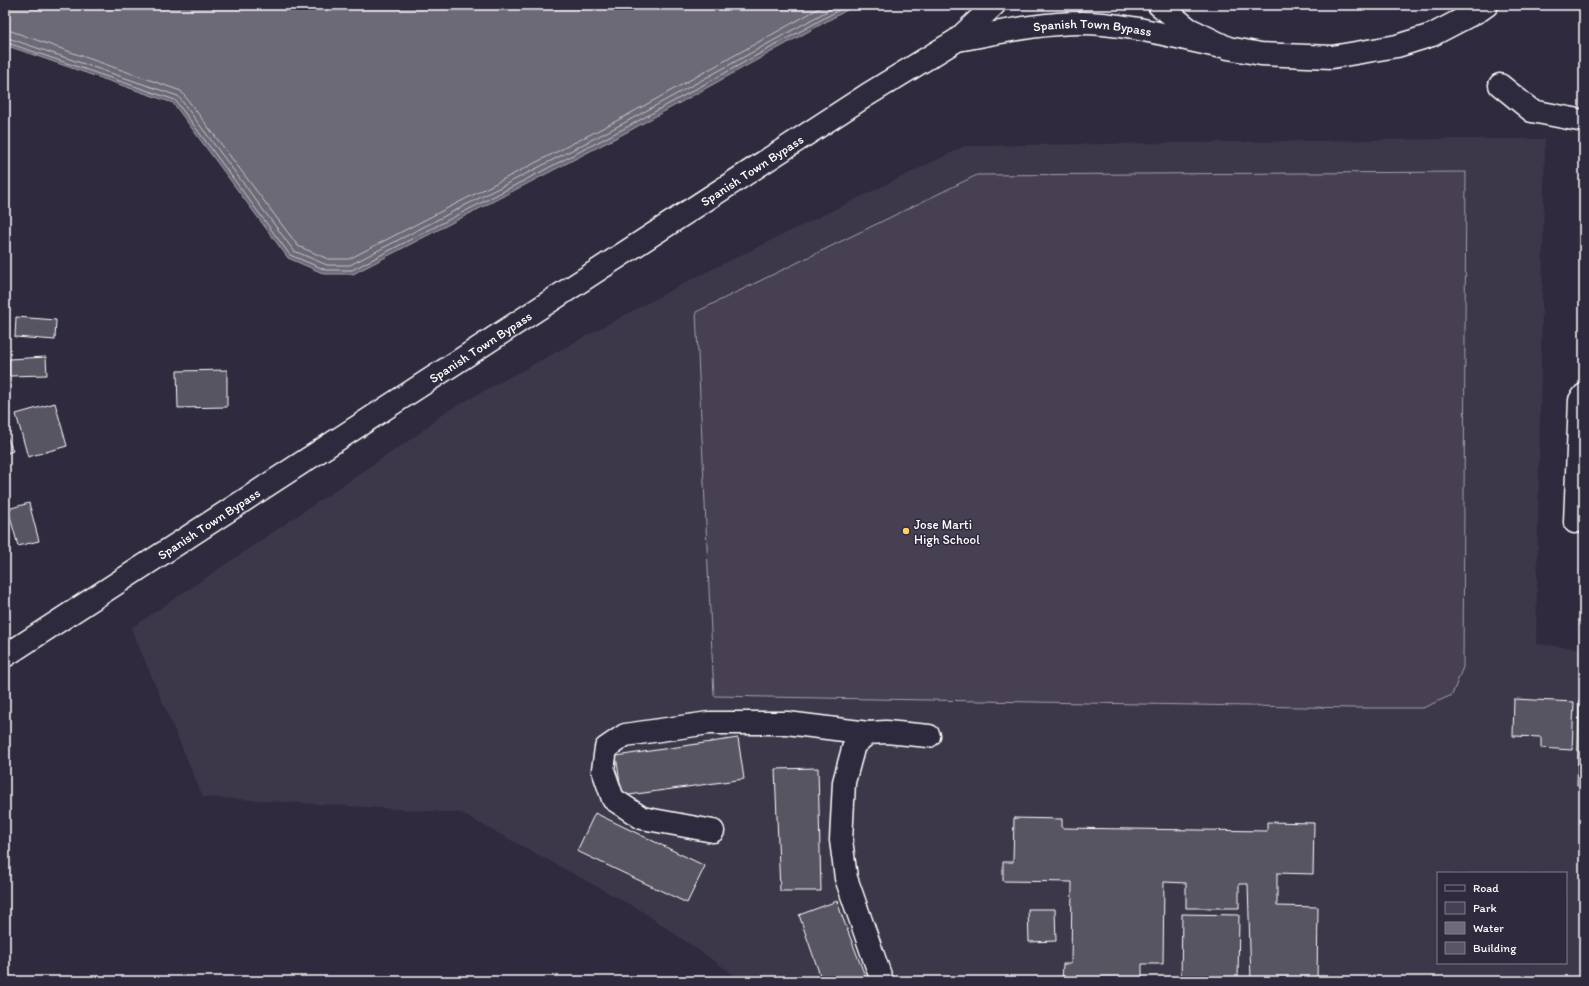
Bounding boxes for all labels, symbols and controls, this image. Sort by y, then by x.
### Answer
street label: Spanish Town Bypass [1032,15,1153,39]
street label: Spanish Town Bypass [698,131,806,209]
street label: Spanish Town Bypass [426,308,534,386]
street label: Spanish Town Bypass [155,485,263,562]
place label: Jose Marti High School [914,517,980,547]
marker: Jose Marti High School [901,526,911,536]
legend [1437,872,1567,964]
text: Road [1473,881,1499,895]
text: Park [1473,901,1497,915]
text: Water [1473,921,1504,935]
text: Building [1473,941,1517,955]

